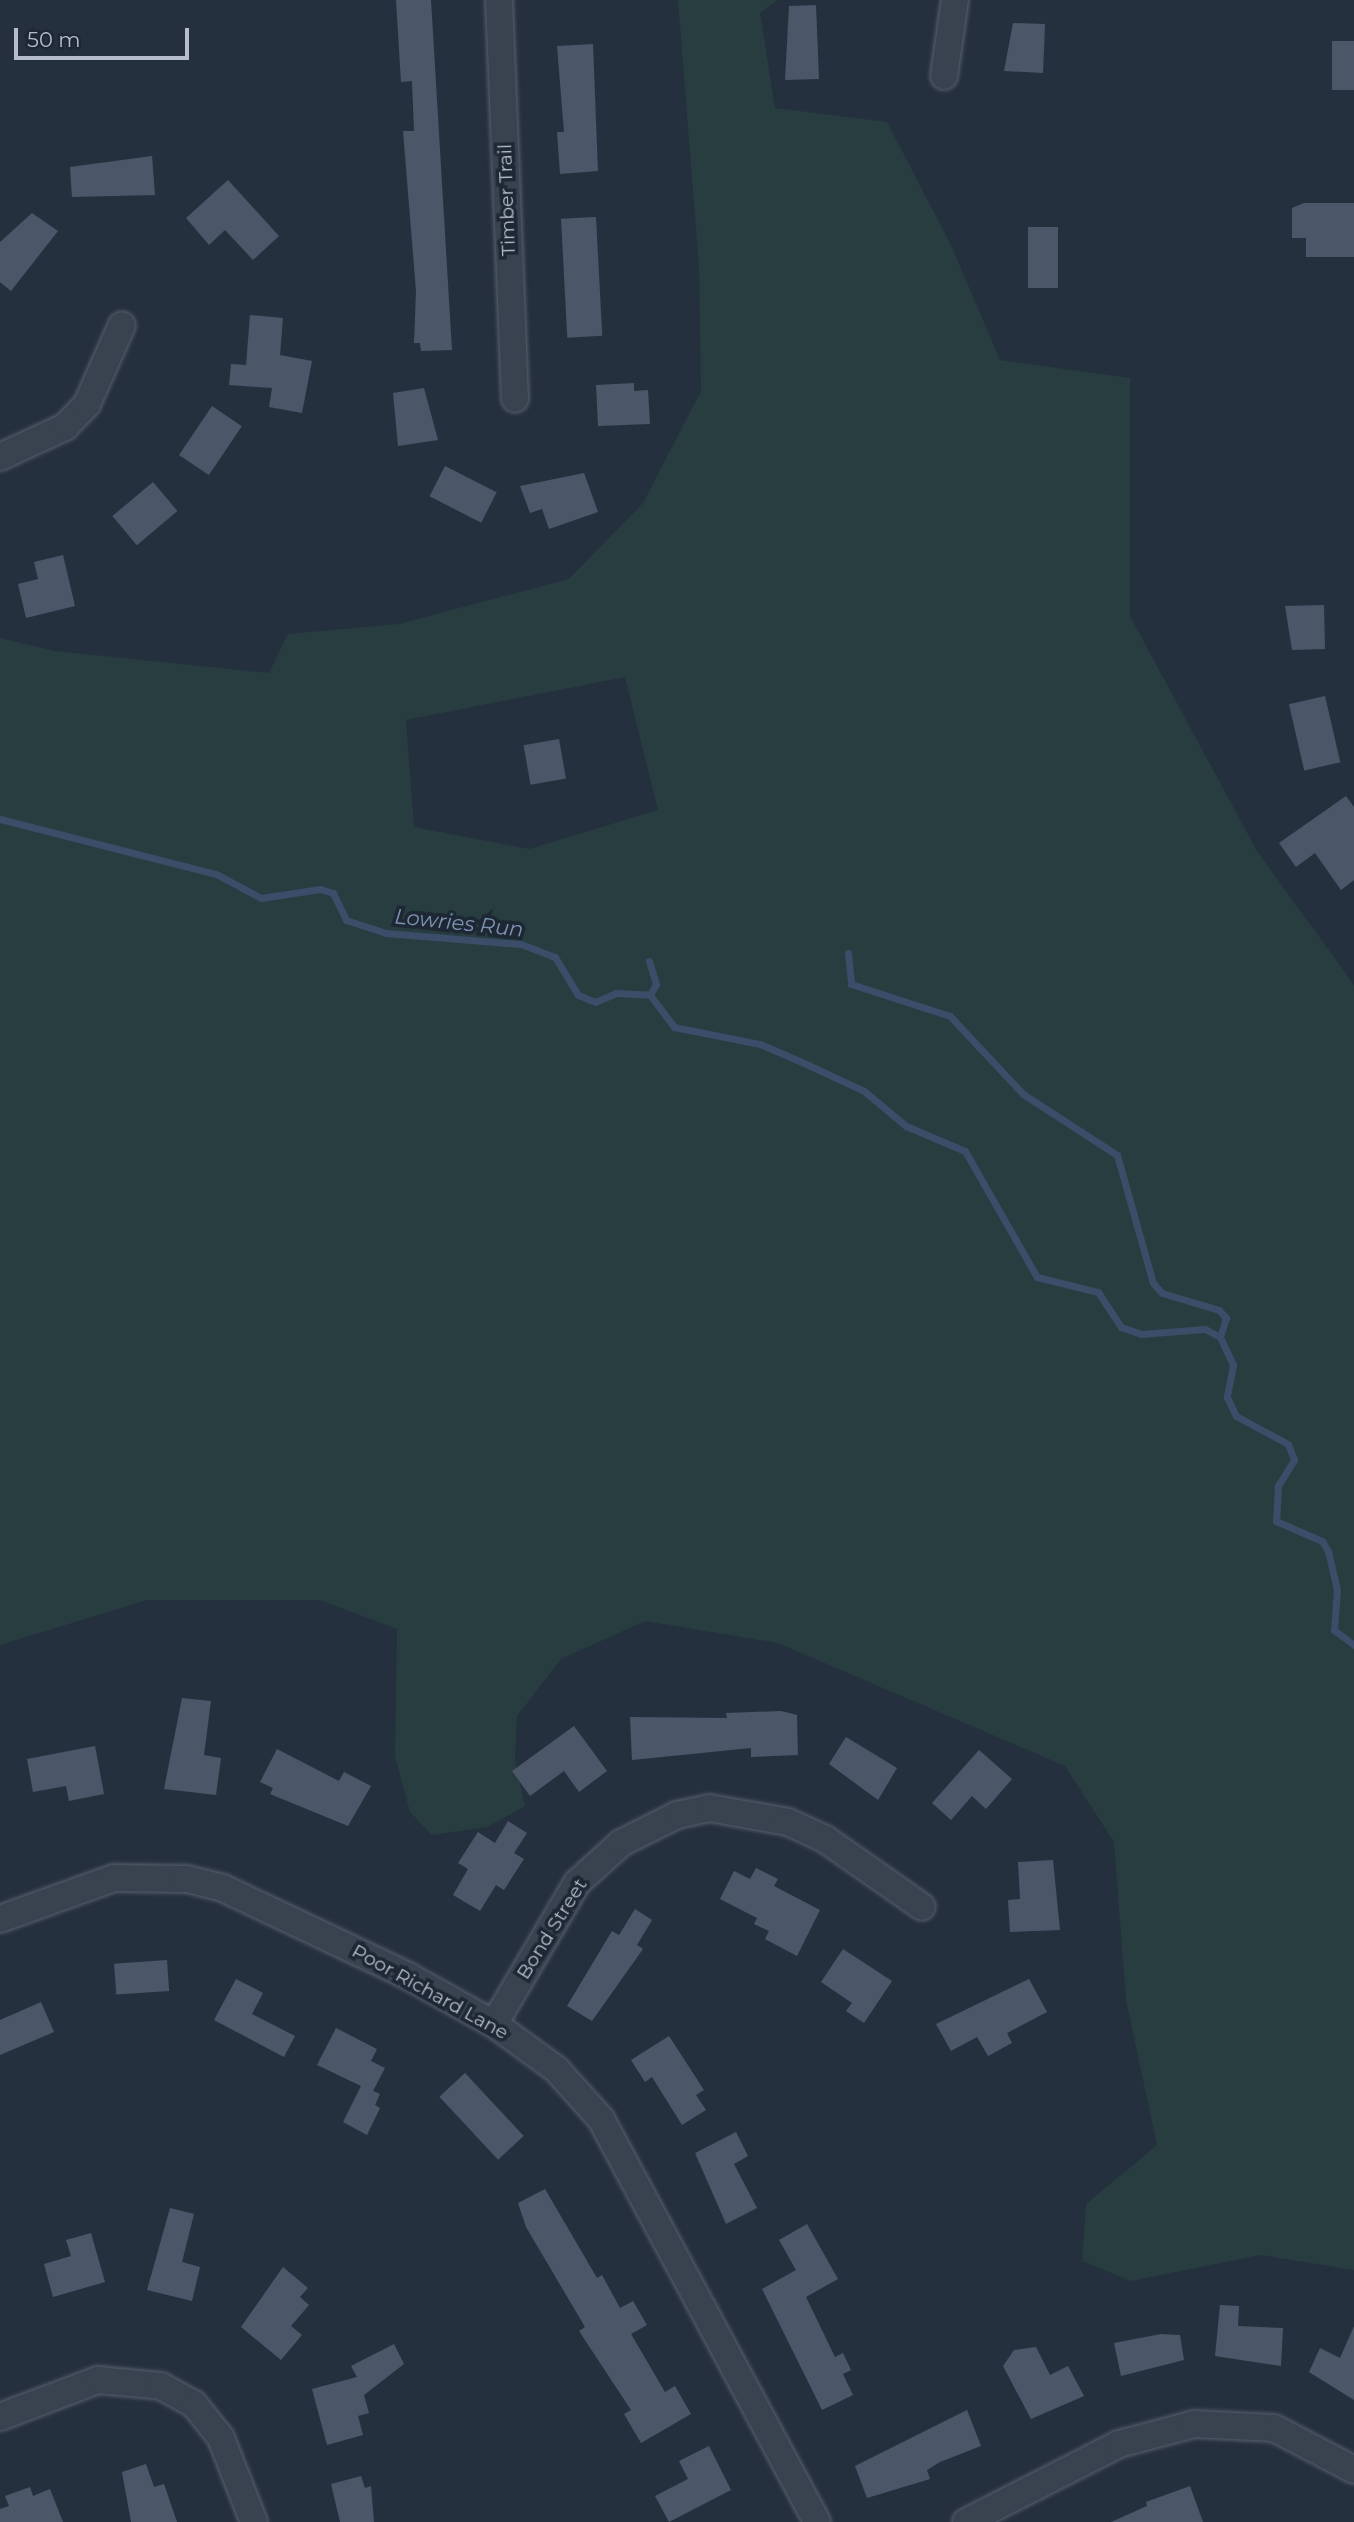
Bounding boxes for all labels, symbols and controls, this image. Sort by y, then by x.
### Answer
scale bar [18,14,192,58]
text: 50 m [27,27,81,52]
street label: Timber Trail [494,144,520,256]
water label: Lowries Run [393,904,525,942]
street label: Bond Street [512,1874,592,1984]
street label: Poor Richard Lane [348,1940,512,2044]

